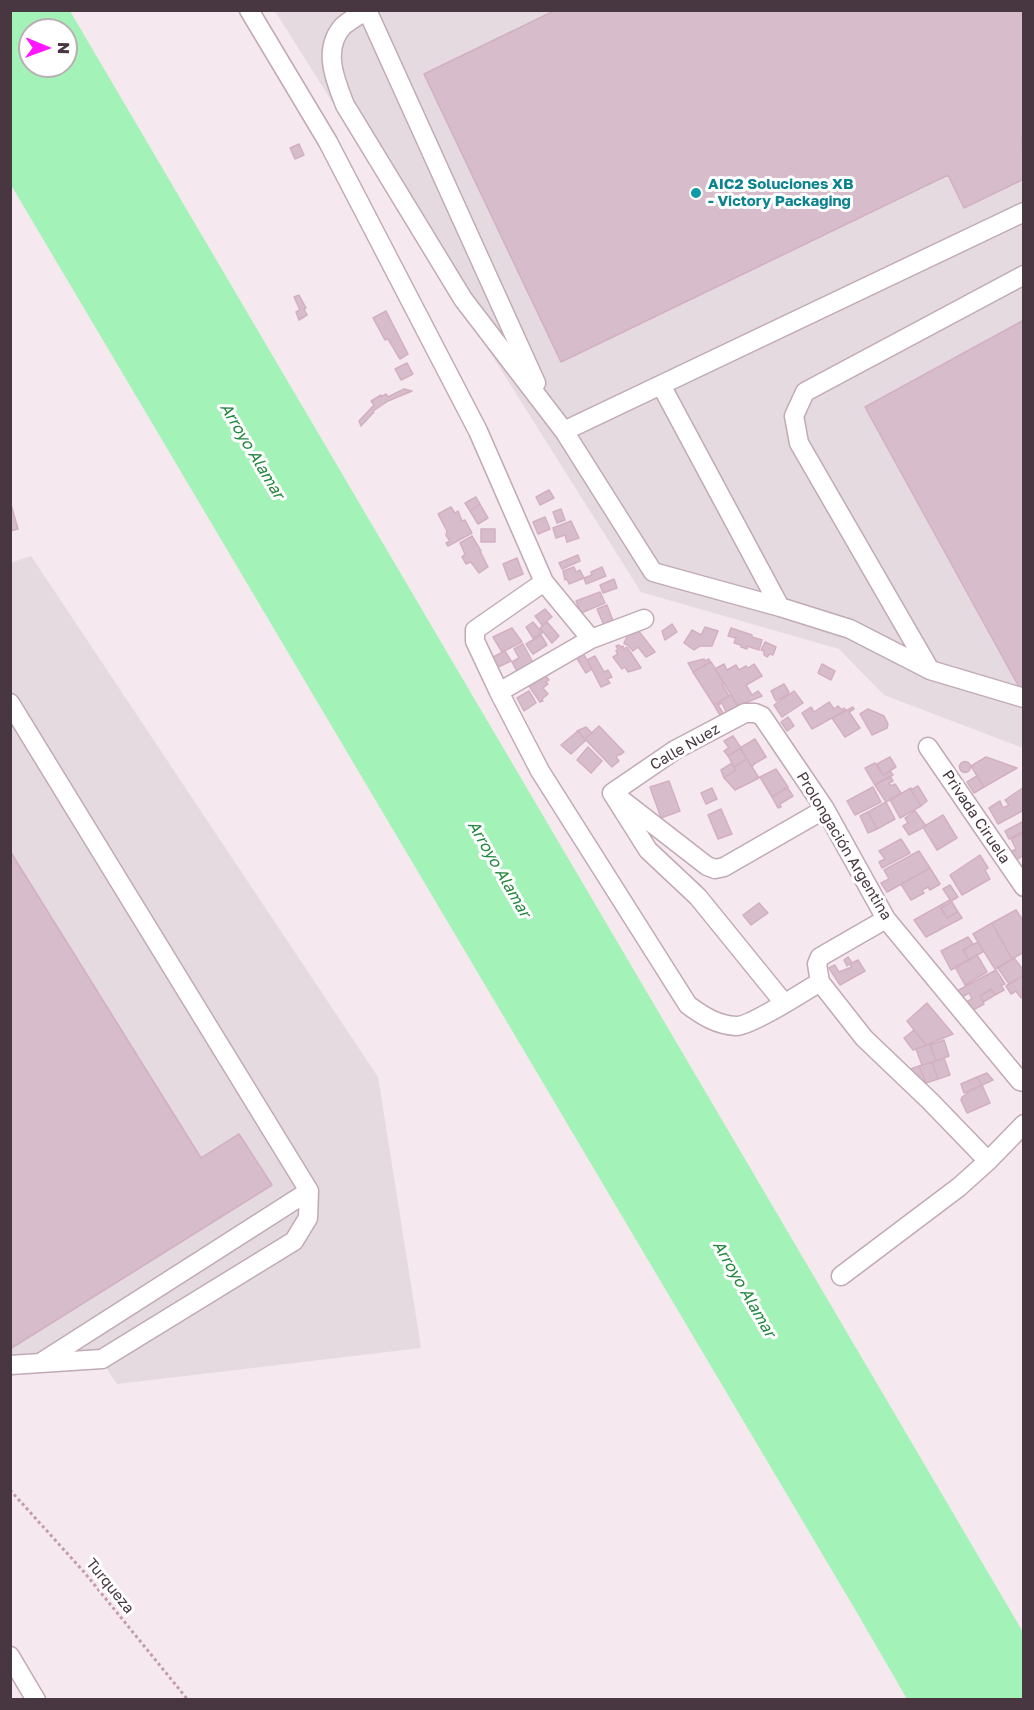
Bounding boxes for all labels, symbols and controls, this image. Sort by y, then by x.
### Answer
north arrow [18,18,78,78]
text: N [54,42,74,55]
place label: AIC2 Soluciones XB - Victory Packaging [708,175,853,210]
marker: AIC2 Soluciones XB - Victory Packaging [689,186,703,200]
water label: Arroyo Alamar [216,400,288,502]
street label: Calle Nuez [647,720,723,774]
street label: Privada Ciruela [938,767,1014,867]
street label: Prolongación Argentina [793,769,895,923]
water label: Arroyo Alamar [464,817,534,921]
water label: Arroyo Alamar [709,1237,779,1341]
street label: Turqueza [82,1555,138,1617]

